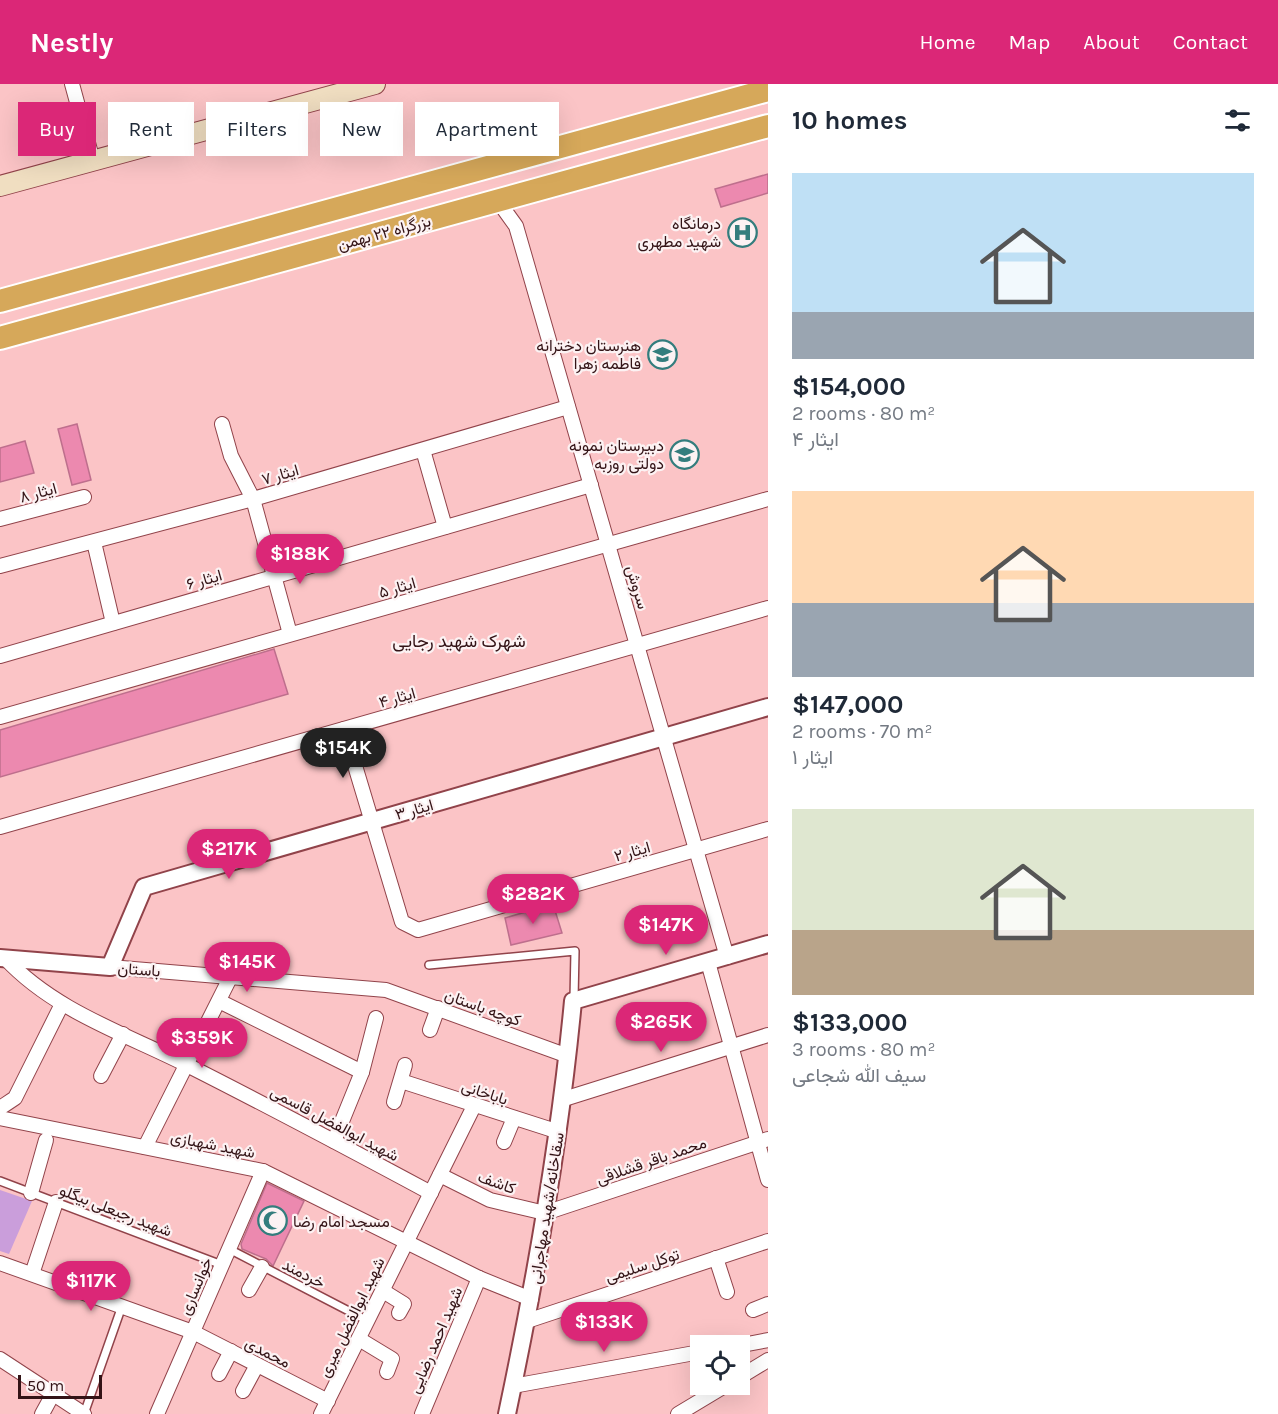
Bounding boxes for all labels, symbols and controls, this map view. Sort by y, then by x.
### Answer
text: Nestly [30,26,113,59]
text: Home [920,30,976,54]
text: Map [1009,30,1050,54]
text: About [1083,30,1140,54]
text: Contact [1173,30,1248,54]
chip: Buy [18,102,96,156]
chip: Rent [108,102,194,156]
chip: Filters [206,102,308,156]
chip: New [320,102,403,156]
chip: Apartment [415,102,559,156]
icon: filters [1221,104,1254,137]
text: 10 homes [792,105,907,136]
street label: بزرگراه ۲۲ بهمن [335,211,433,255]
icon: home [969,212,1077,320]
place label: درمانگاه شهید مطهری [638,214,721,252]
hospital icon: درمانگاه شهید مطهری [726,216,758,248]
place label: هنرستان دخترانه فاطمه زهرا [536,336,641,374]
school or university icon: هنرستان دخترانه فاطمه زهرا [646,338,678,370]
text: $154,000 [792,371,906,402]
text: 2 rooms · 80 m² [792,402,935,425]
text: ایثار ۴ [792,428,839,451]
place label: دبیرستان نمونه دولتی روزبه [569,436,664,474]
school or university icon: دبیرستان نمونه دولتی روزبه [669,438,701,470]
street label: ایثار ۷ [259,460,301,490]
street label: ایثار ۸ [17,478,59,508]
icon: home [969,530,1077,638]
pin: $188K [258,534,342,585]
text: $188K [270,542,330,565]
street label: سروش [621,563,653,611]
street label: ایثار ۶ [184,565,224,595]
street label: ایثار ۵ [376,573,418,603]
district label: شهرک شهید رجایی [392,630,526,652]
street label: ایثار ۴ [377,683,418,713]
text: $147,000 [792,689,904,720]
text: 2 rooms · 70 m² [792,720,932,743]
pin: $154K [301,728,385,779]
text: $154K [314,736,372,759]
text: ایثار ۱ [792,746,833,769]
street label: ایثار ۳ [393,795,436,825]
pin: $217K [187,829,271,880]
text: $217K [201,837,257,860]
street label: ایثار ۲ [612,837,653,867]
icon: home [969,848,1077,956]
pin: $282K [491,874,575,925]
text: $282K [501,882,565,905]
pin: $147K [624,905,708,956]
text: $147K [638,913,694,936]
pin: $145K [205,942,289,993]
text: $145K [218,950,276,973]
street label: باستان [117,959,161,980]
street label: کوچه باستان [441,985,524,1032]
pin: $265K [619,1002,703,1053]
text: $133,000 [792,1007,907,1038]
text: $265K [630,1010,692,1033]
pin: $359K [160,1018,244,1069]
text: $359K [170,1026,234,1049]
text: 3 rooms · 80 m² [792,1038,936,1061]
text: سیف الله شجاعی [792,1064,926,1087]
street label: باباخانی [459,1076,510,1110]
street label: شهید ابوالفضل قاسمی [267,1082,402,1166]
street label: شهید شهبازی [169,1127,257,1163]
street label: سقاخانه/شهید مهاجرانی [525,1131,569,1285]
street label: محمد باقر قشلاقی [594,1133,709,1189]
street label: کاشف [475,1167,518,1198]
street label: شهید رجبعلی بیگلو [57,1180,175,1242]
mosque icon: مسجد امام رضا [256,1205,288,1237]
place label: مسجد امام رضا [293,1212,390,1232]
street label: توکل سلیمی [603,1245,682,1287]
street label: خوانساری [175,1254,217,1318]
street label: شهید ابوالفضل میری [314,1254,390,1381]
street label: خردمند [279,1255,329,1293]
pin: $117K [49,1261,133,1312]
text: $117K [65,1269,117,1292]
street label: شهید احمد رضایی [404,1284,467,1397]
pin: $133K [562,1302,646,1353]
text: $133K [575,1310,633,1333]
street label: محمدی [241,1333,294,1373]
map controls [690,1335,750,1395]
button: locate [690,1335,750,1395]
scale bar [18,1372,102,1400]
text: 50 m [27,1376,64,1395]

